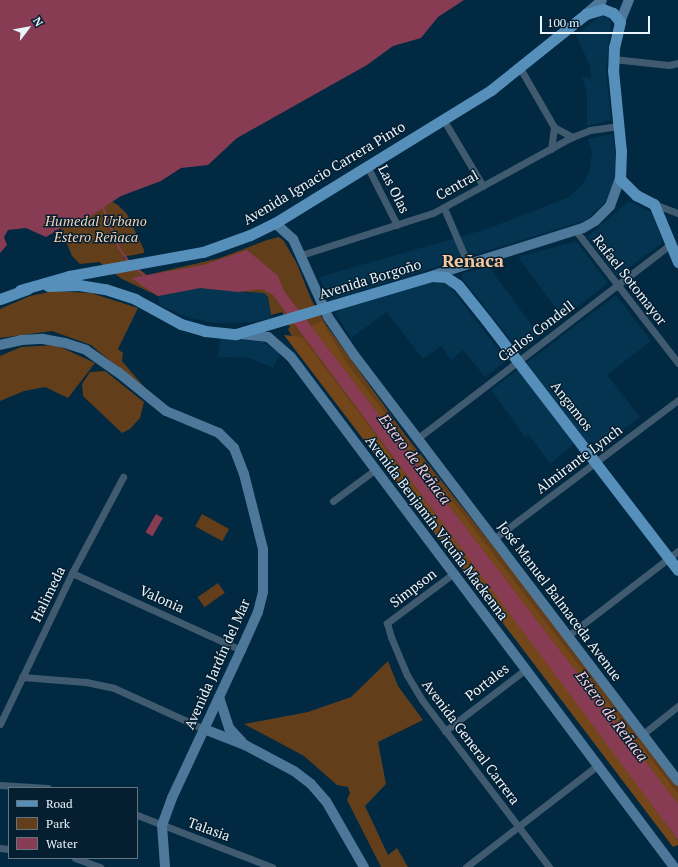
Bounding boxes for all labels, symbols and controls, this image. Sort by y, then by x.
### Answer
north arrow [8,8,48,48]
scale bar [542,8,652,34]
text: N [30,14,46,29]
text: 100 m [547,15,579,30]
street label: Avenida Ignacio Carrera Pinto [240,118,408,228]
street label: Las Olas [375,162,413,216]
street label: Central [433,167,481,203]
park label: Humedal Urbano Estero Reñaca [45,213,147,246]
street label: Rafael Sotomayor [590,232,670,328]
district label: Reñaca [442,249,504,271]
street label: Avenida Borgoño [317,255,423,303]
street label: Carlos Condell [495,297,577,365]
street label: Angamos [547,378,597,434]
water label: Estero de Reñaca [375,410,455,508]
street label: Almirante Lynch [533,421,625,497]
street label: Avenida Benjamín Vicuña Mackenna [362,432,512,624]
street label: José Manuel Balmaceda Avenue [494,518,626,684]
street label: Halimeda [27,564,69,624]
street label: Simpson [386,565,440,611]
street label: Valonia [137,582,187,616]
street label: Avenida Jardín del Mar [181,596,253,732]
street label: Portales [462,660,512,704]
water label: Estero de Reñaca [572,667,652,765]
street label: Avenida General Carrera [419,676,523,808]
legend [8,787,138,859]
text: Road [46,796,73,811]
street label: Talasia [185,814,233,844]
text: Park [46,816,70,831]
text: Water [46,836,78,851]

